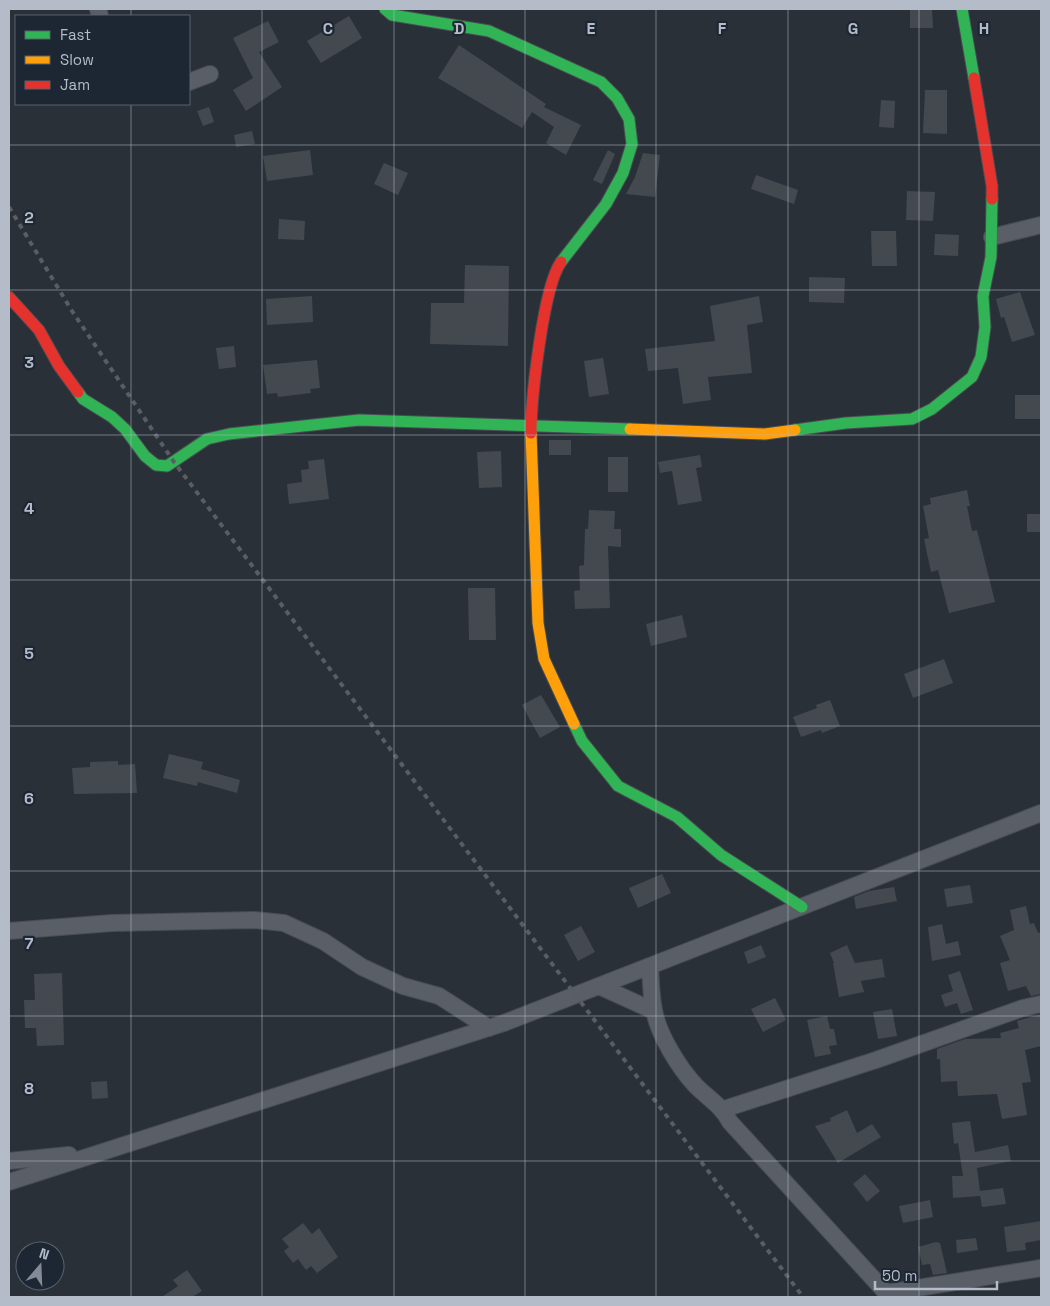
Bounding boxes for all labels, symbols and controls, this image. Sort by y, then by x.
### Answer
legend [15,15,190,105]
text: C [323,18,333,39]
text: D [454,18,464,39]
text: E [587,18,596,39]
text: F [718,18,727,39]
text: G [848,18,858,39]
text: H [979,18,989,39]
text: Fast [60,25,91,44]
text: Slow [60,50,94,69]
text: Jam [60,75,90,94]
text: 2 [24,207,34,228]
text: 3 [24,352,34,373]
text: 4 [24,498,34,519]
text: 5 [24,643,34,664]
text: 6 [24,788,34,809]
text: 7 [25,933,34,954]
text: 8 [24,1078,34,1099]
north arrow [15,1241,65,1291]
text: N [37,1244,52,1264]
scale bar [875,1258,998,1290]
text: 50 m [882,1266,917,1285]

